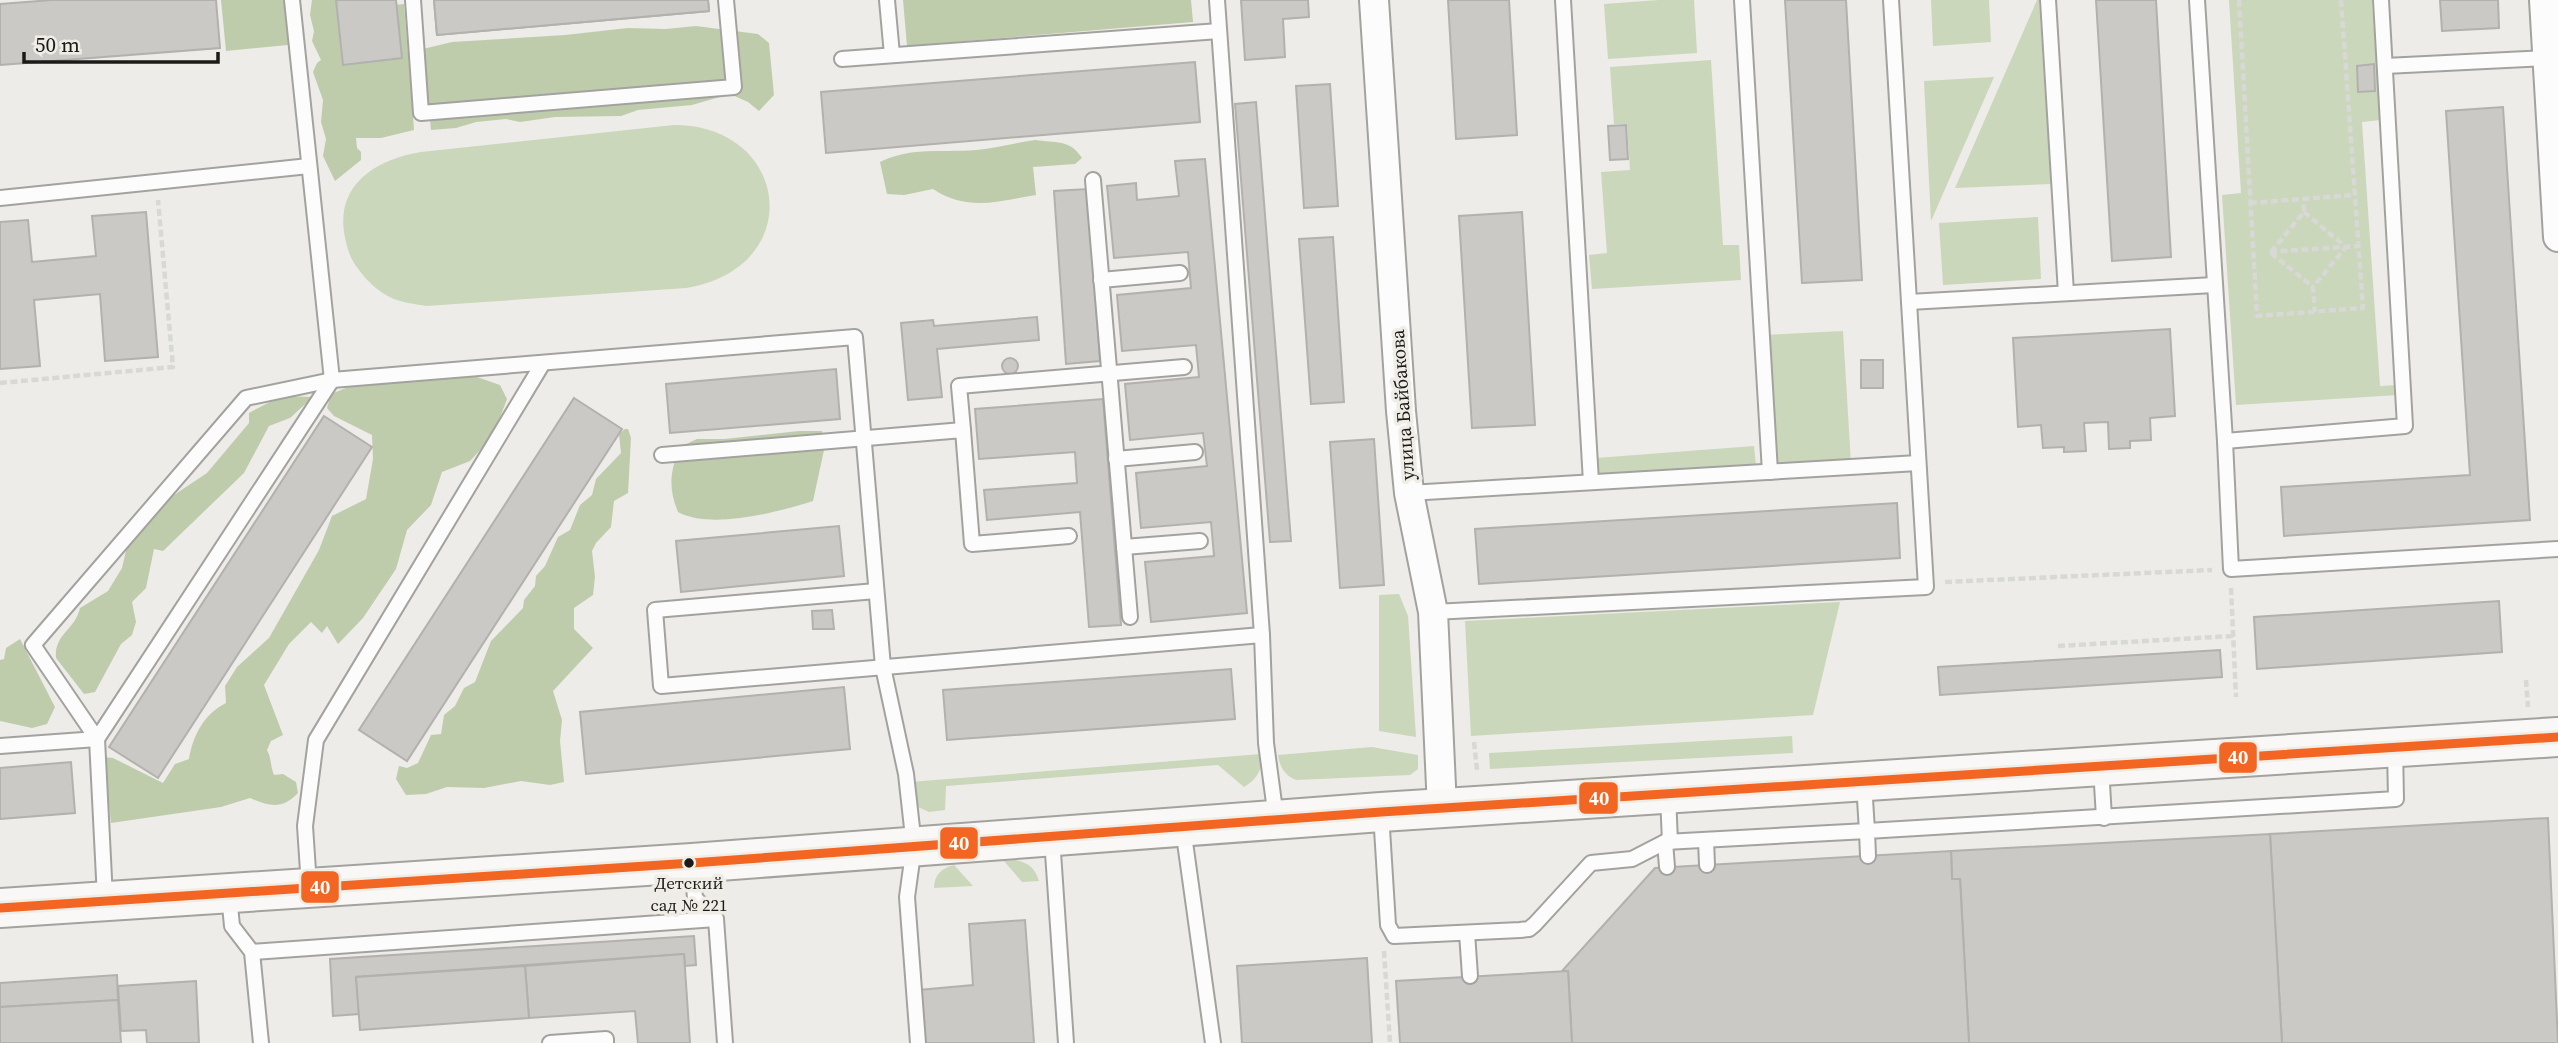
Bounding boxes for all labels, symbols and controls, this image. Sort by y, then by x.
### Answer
scale bar [24,21,219,65]
text: 50 m [35,30,80,59]
street label: улица Байбакова [1384,328,1420,481]
line badge: 40 [2218,741,2258,774]
text: 40 [2228,744,2248,770]
line badge: 40 [1578,781,1619,815]
text: 40 [1589,785,1609,811]
line badge: 40 [939,826,979,860]
text: 40 [949,830,969,856]
marker: Детский сад № 221 [682,856,696,870]
line badge: 40 [300,870,340,904]
place label: Детский сад № 221 [650,871,728,917]
text: 40 [310,874,330,900]

